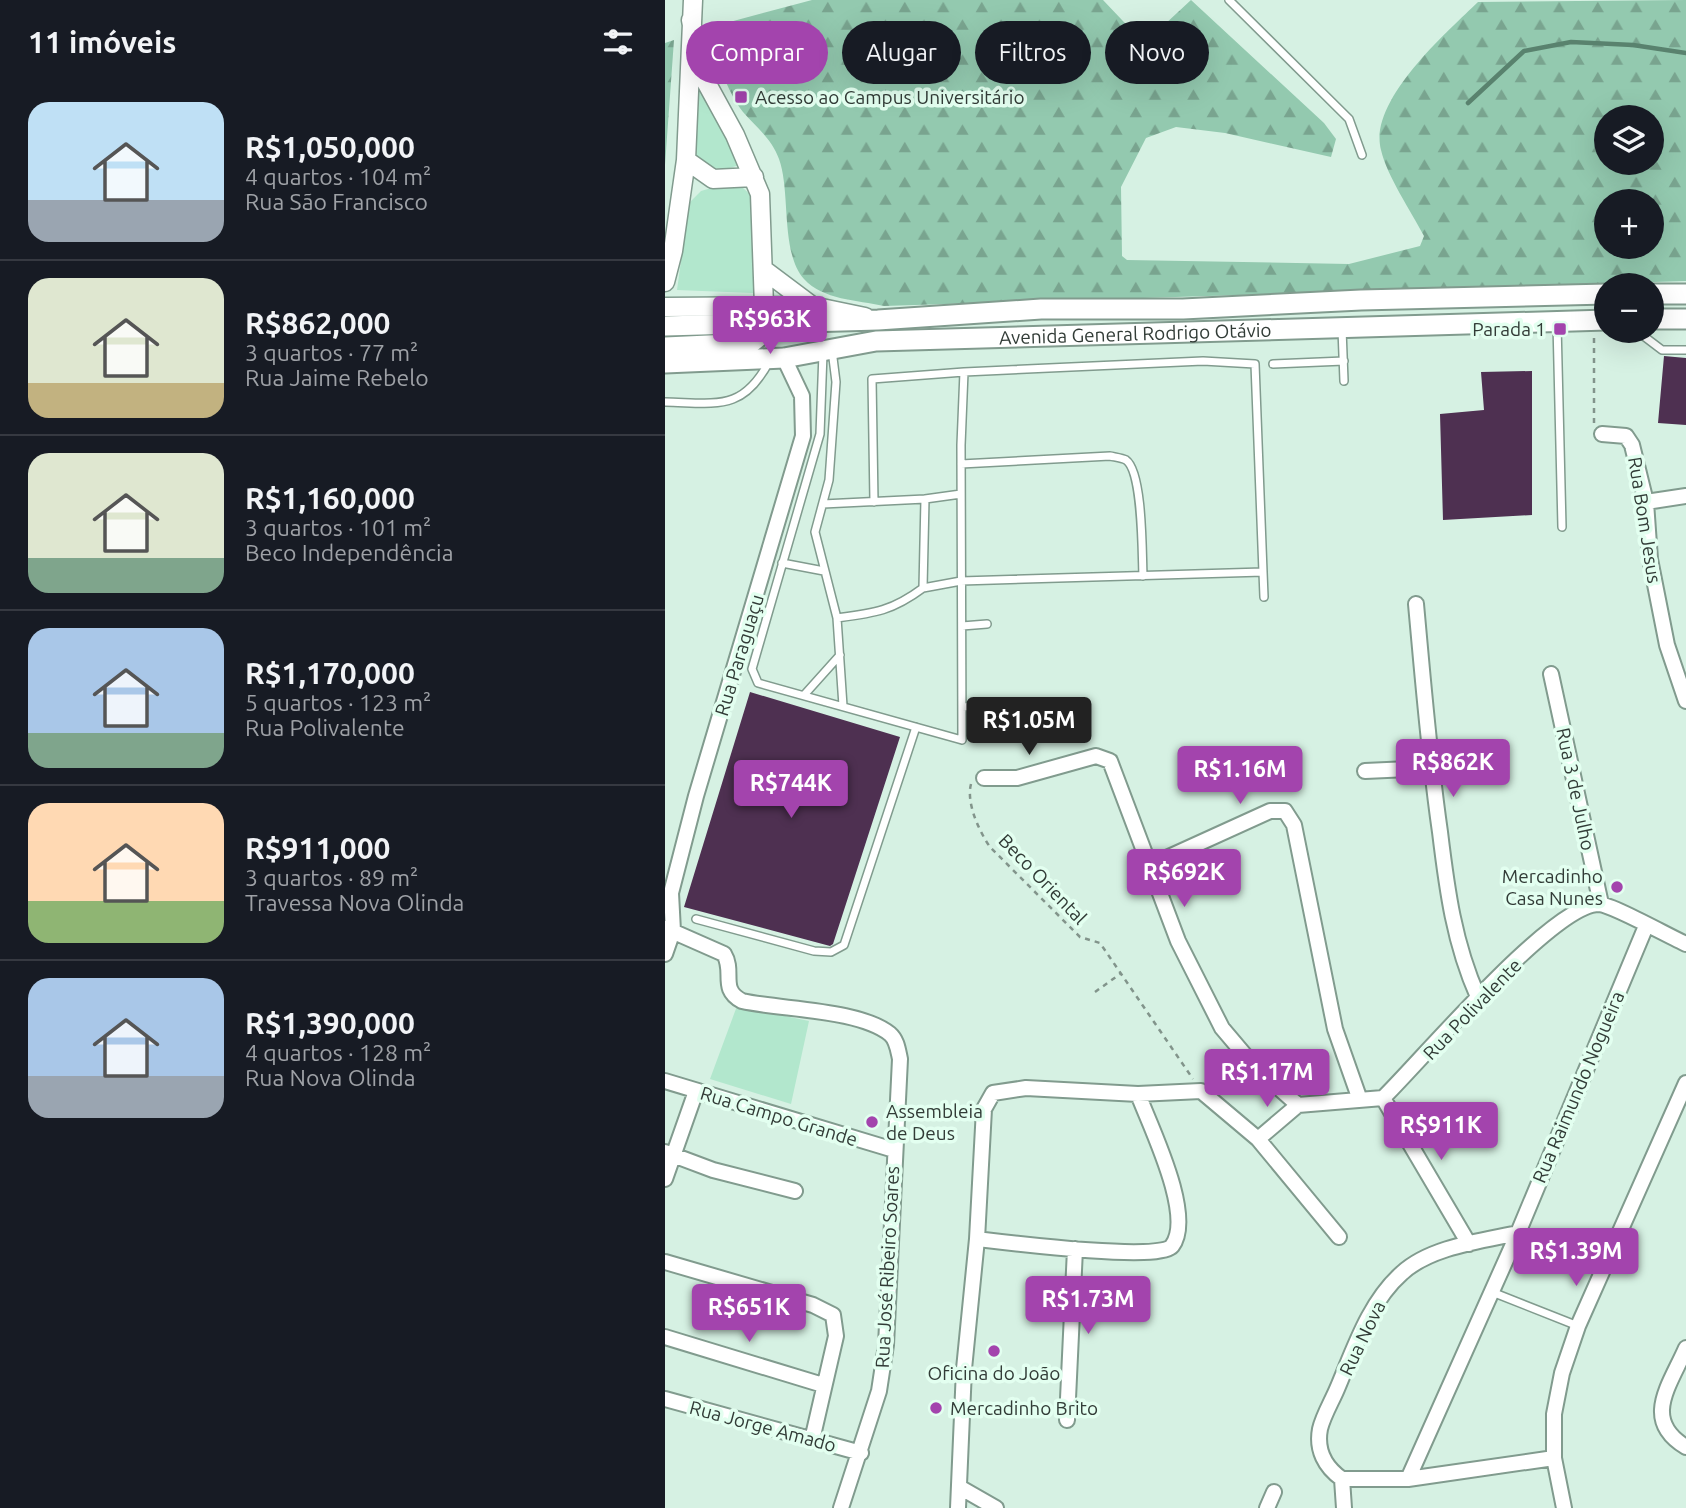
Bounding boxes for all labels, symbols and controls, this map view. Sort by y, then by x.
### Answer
chip: Comprar [686,21,828,84]
chip: Alugar [842,21,961,84]
chip: Filtros [975,21,1091,84]
chip: Novo [1105,21,1209,84]
icon: filters [599,23,637,61]
text: 11 imóveis [28,25,176,59]
place label: Acesso ao Campus Universitário [755,86,1025,108]
marker: Acesso ao Campus Universitário [733,89,749,105]
map controls [1594,105,1664,343]
button: layers [1594,105,1664,175]
icon: home [84,130,168,214]
text: R$1,050,000 [245,130,415,164]
text: 4 quartos · 104 m² [245,164,431,189]
text: Rua São Francisco [245,189,428,214]
button: + [1594,189,1664,259]
button: − [1594,273,1664,343]
pin: R$963K [713,296,827,356]
icon: home [84,306,168,390]
text: R$862,000 [245,306,391,340]
text: R$963K [729,306,811,331]
place label: Parada 1 [1472,318,1546,340]
street label: Avenida General Rodrigo Otávio [999,319,1272,348]
marker: Parada 1 [1552,321,1568,337]
text: 3 quartos · 77 m² [245,340,418,365]
text: Rua Jaime Rebelo [245,365,429,390]
street label: Rua Bom Jesus [1624,455,1666,585]
icon: home [84,481,168,565]
text: R$1,160,000 [245,481,415,515]
text: 3 quartos · 101 m² [245,515,431,540]
text: Beco Independência [245,540,454,565]
street label: Rua Paraguaçu [710,592,768,718]
icon: home [84,656,168,740]
text: R$1,170,000 [245,656,415,690]
text: 5 quartos · 123 m² [245,690,431,715]
pin: R$1.05M [964,698,1094,757]
text: R$1.05M [982,707,1076,732]
text: Rua Polivalente [245,715,405,740]
street label: Rua 3 de Julho [1552,726,1600,852]
pin: R$862K [1396,740,1510,799]
pin: R$1.16M [1175,746,1305,806]
text: R$862K [1412,749,1494,774]
text: R$1.16M [1193,756,1287,781]
pin: R$744K [734,760,848,820]
text: R$744K [750,770,832,795]
street label: Beco Oriental [994,829,1092,929]
icon: home [84,831,168,915]
text: R$911,000 [245,831,391,865]
pin: R$692K [1127,850,1241,909]
text: R$692K [1143,859,1225,884]
text: 3 quartos · 89 m² [245,865,418,890]
place label: Mercadinho Casa Nunes [1502,865,1603,909]
marker: Mercadinho Casa Nunes [1609,879,1625,895]
text: Travessa Nova Olinda [245,890,464,915]
street label: Rua Polivalente [1418,954,1526,1064]
street label: Rua Raimundo Nogueira [1528,988,1628,1186]
icon: home [84,1006,168,1090]
text: R$1,390,000 [245,1006,415,1040]
text: 4 quartos · 128 m² [245,1040,431,1065]
pin: R$1.17M [1202,1050,1332,1109]
text: R$1.17M [1220,1059,1314,1084]
text: Rua Nova Olinda [245,1065,416,1090]
street label: Rua Campo Grande [698,1082,860,1150]
place label: Assembleia de Deus [886,1100,983,1144]
pin: R$911K [1384,1102,1498,1162]
text: R$911K [1400,1112,1482,1137]
marker: Assembleia de Deus [864,1114,880,1130]
street label: Rua José Ribeiro Soares [871,1165,903,1369]
pin: R$1.39M [1511,1228,1641,1288]
text: R$1.39M [1529,1238,1623,1263]
pin: R$1.73M [1023,1276,1153,1336]
pin: R$651K [692,1284,806,1344]
text: R$1.73M [1041,1286,1135,1311]
text: R$651K [708,1294,790,1319]
street label: Rua Nova [1334,1297,1390,1379]
marker: Oficina do João [986,1343,1002,1359]
place label: Oficina do João [928,1362,1060,1384]
street label: Rua Jorge Amado [687,1396,839,1456]
place label: Mercadinho Brito [950,1397,1098,1419]
marker: Mercadinho Brito [928,1400,944,1416]

